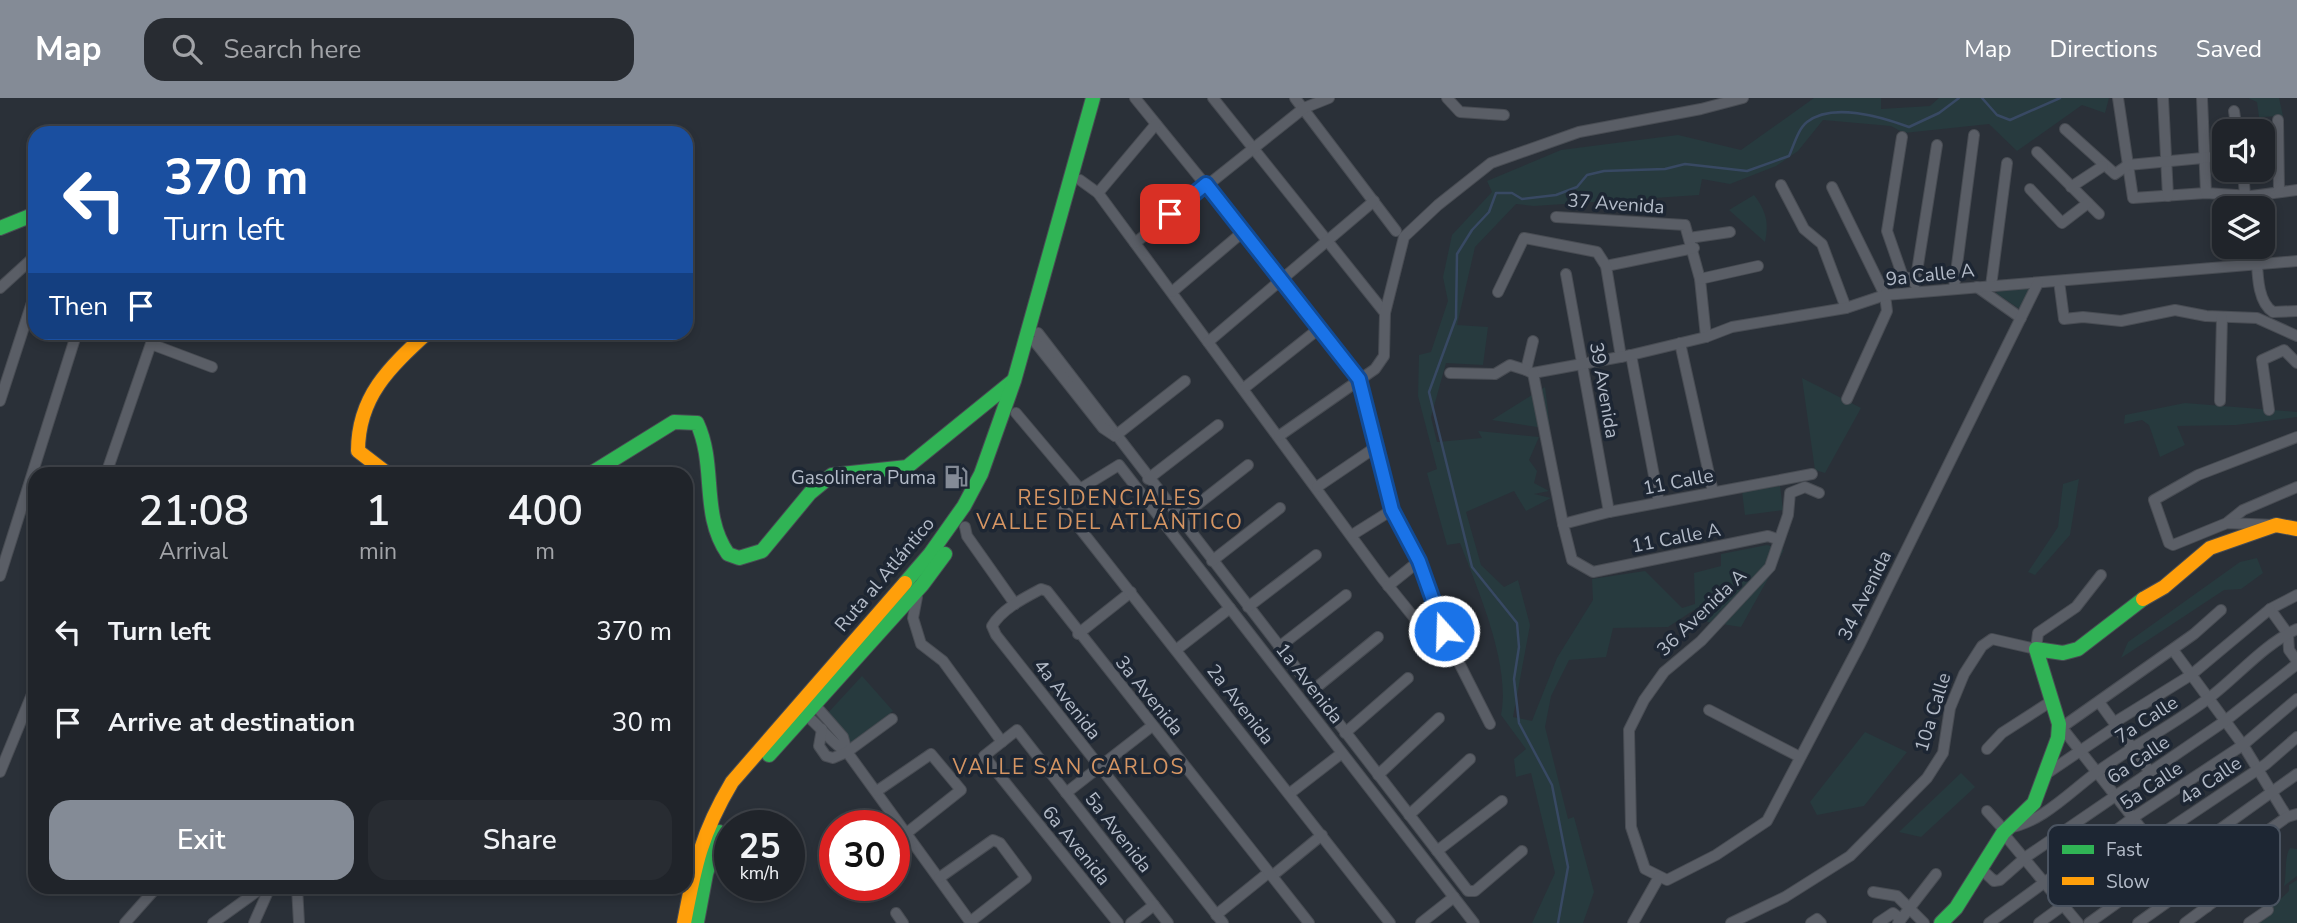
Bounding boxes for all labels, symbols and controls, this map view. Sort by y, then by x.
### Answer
search box [144,18,634,81]
text: Map [35,27,102,72]
icon: search [168,30,206,68]
text: Search here [224,32,361,67]
text: Map [1964,33,2011,65]
text: Directions [2049,33,2158,65]
text: Saved [2196,33,2262,65]
map controls [2212,119,2275,259]
button: sound [2212,119,2275,182]
text: 370 m [164,144,308,211]
icon: left [49,154,140,245]
pin [1140,184,1200,244]
street label: 37 Avenida [1567,188,1665,220]
icon: arrive [1151,195,1189,233]
button: layers [2212,196,2275,259]
text: Turn left [164,208,284,251]
street label: 9a Calle A [1885,257,1976,293]
icon: arrive [122,287,160,325]
text: Then [49,289,108,324]
street label: 39 Avenida [1583,340,1625,440]
street label: 11 Calle [1641,462,1716,502]
fuel station icon: Gasolinera Puma [942,463,970,491]
place label: Gasolinera Puma [791,465,936,491]
text: 21:08 [138,483,249,540]
text: 1 [365,483,391,540]
text: 400 [507,483,583,540]
district label: RESIDENCIALES VALLE DEL ATLÁNTICO [975,484,1244,536]
street label: Ruta al Atlántico [829,512,941,638]
street label: 11 Calle A [1629,517,1723,559]
text: Arrival [159,536,228,567]
text: min [359,536,397,567]
text: m [535,536,555,567]
street label: 34 Avenida [1832,546,1898,645]
street label: 36 Avenida A [1651,563,1753,662]
position arrow [1407,594,1481,668]
icon: left [49,613,87,651]
text: Turn left [108,614,211,649]
text: 370 m [596,614,672,649]
street label: 1a Avenida [1269,638,1349,729]
street label: 3a Avenida [1109,650,1189,741]
street label: 4a Avenida [1027,654,1107,745]
street label: 2a Avenida [1200,659,1280,750]
street label: 10a Calle [1909,669,1957,755]
street label: 7a Calle [2110,690,2183,750]
icon: arrive [49,704,87,742]
text: Arrive at destination [108,705,355,740]
text: 30 m [612,705,672,740]
street label: 6a Calle [2102,729,2175,790]
street label: 4a Calle [2174,750,2247,811]
district label: VALLE SAN CARLOS [952,753,1185,781]
street label: 5a Calle [2115,755,2188,816]
street label: 5a Avenida [1078,787,1158,878]
button: Exit [49,800,354,880]
button: Share [368,800,672,880]
street label: 6a Avenida [1036,800,1116,891]
speed limit sign: 30 [819,810,910,901]
text: 25 [738,823,781,870]
legend [2048,825,2280,906]
text: Fast [2106,837,2142,863]
text: km/h [740,861,779,885]
text: Slow [2106,869,2150,895]

